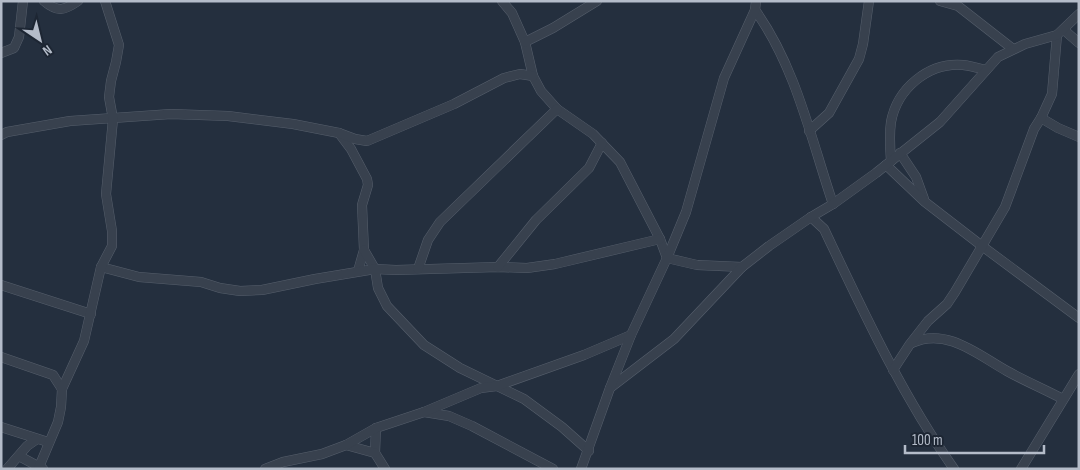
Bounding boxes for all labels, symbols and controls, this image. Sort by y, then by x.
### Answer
north arrow [15,15,65,65]
text: N [39,41,55,59]
scale bar [905,422,1044,454]
text: 100 m [912,431,943,450]

